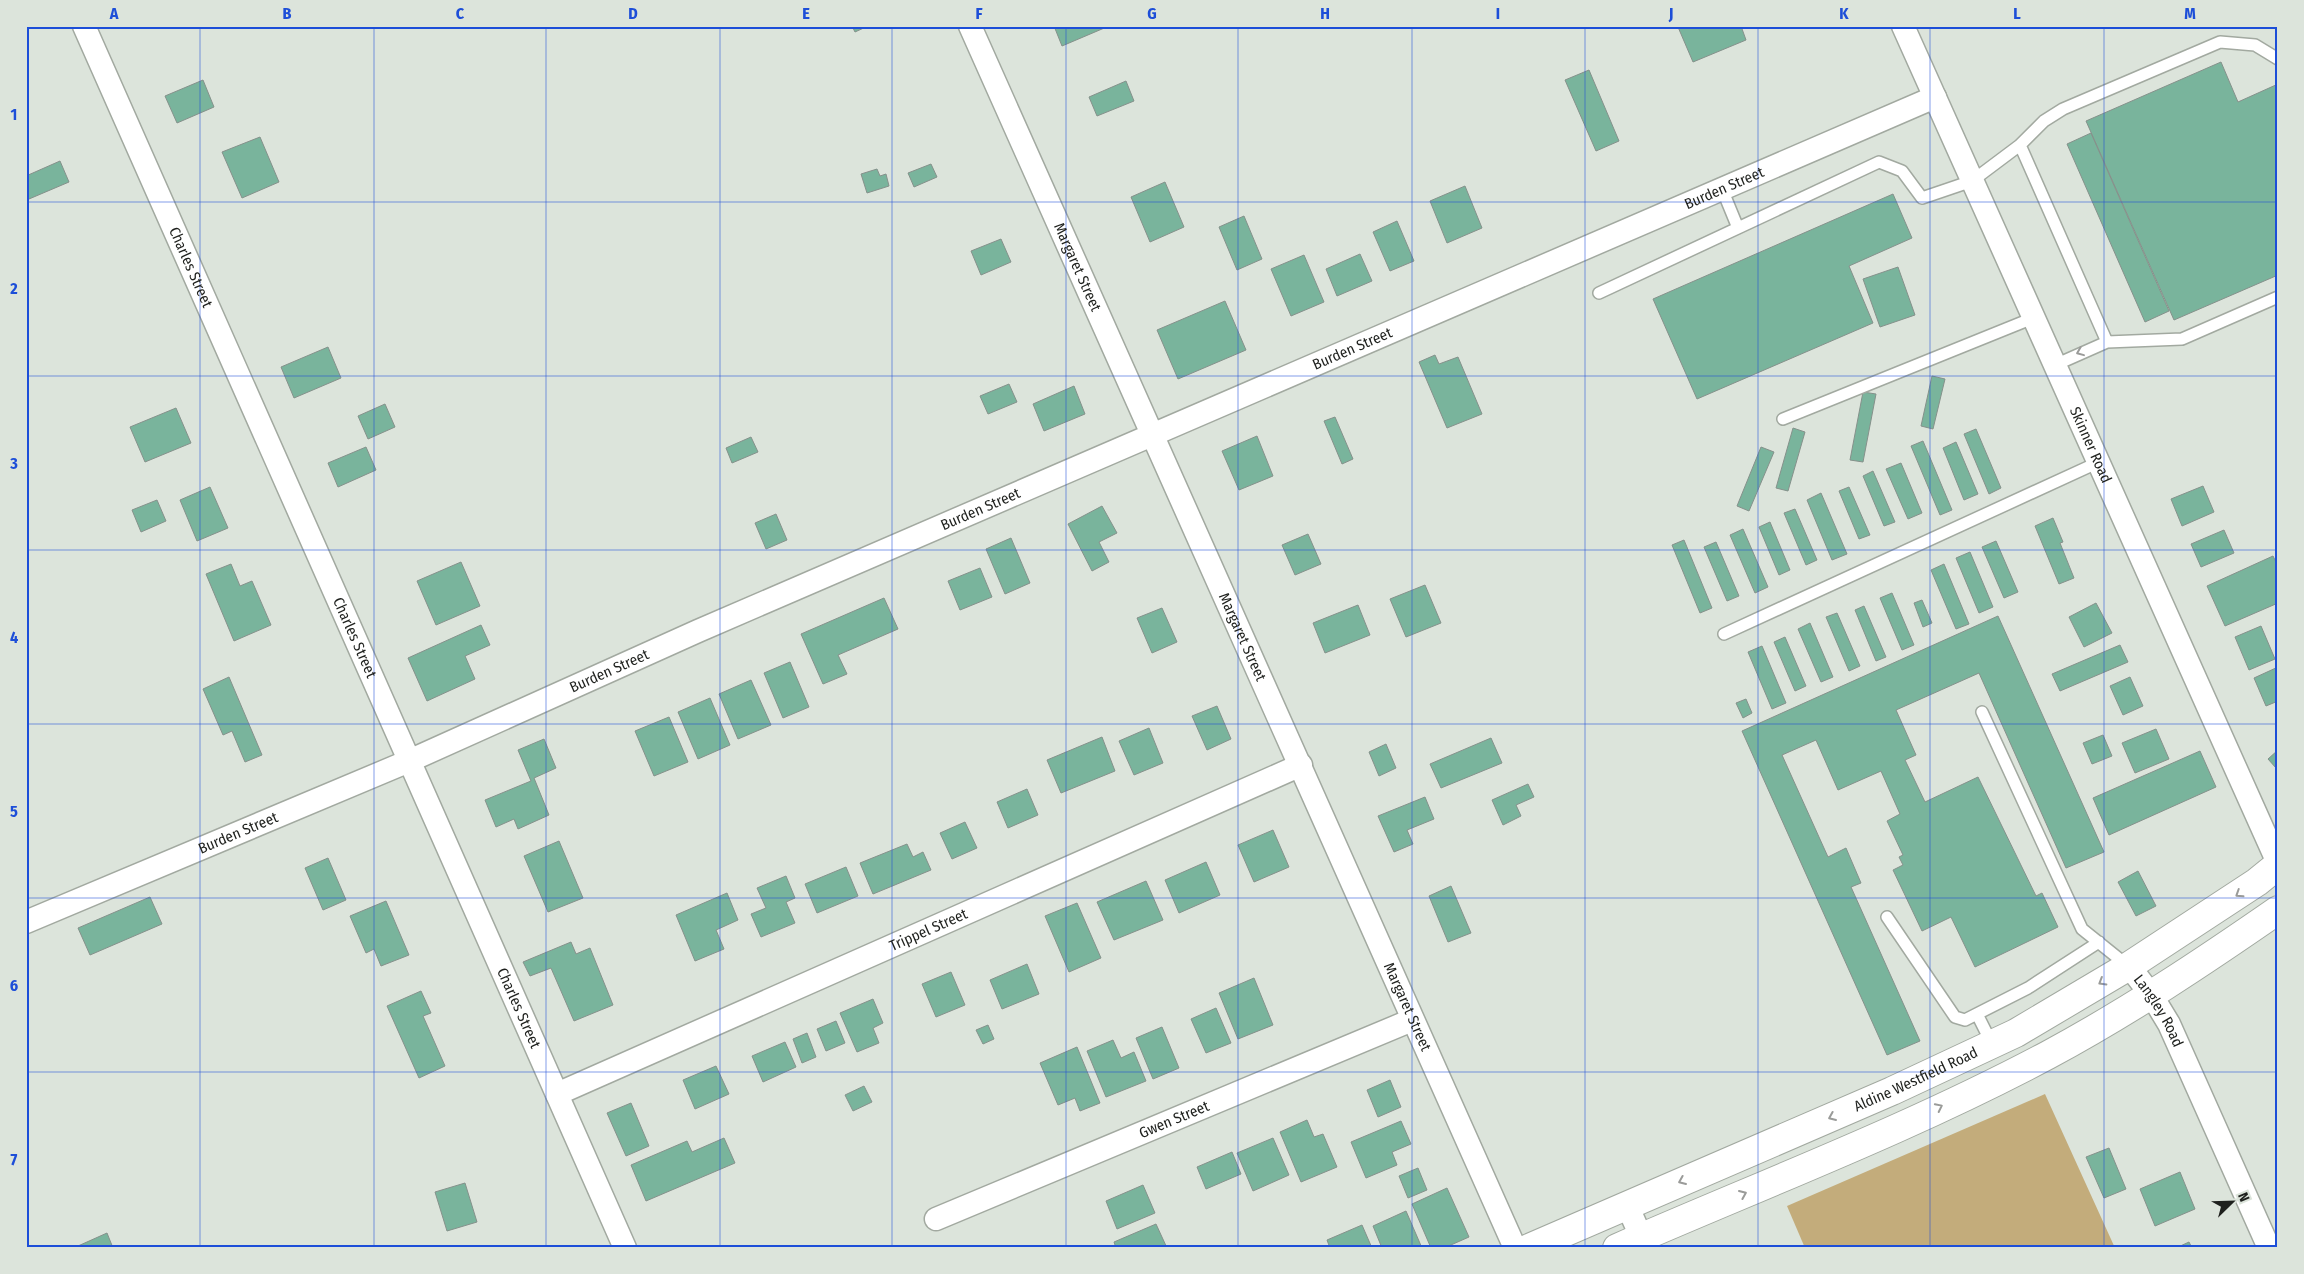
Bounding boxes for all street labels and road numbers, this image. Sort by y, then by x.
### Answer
street label: Burden Street [1682,163,1767,213]
street label: Margaret Street [1050,220,1105,314]
street label: Charles Street [165,224,217,311]
street label: Burden Street [1310,323,1395,374]
street label: Skinner Road [2066,404,2116,486]
street label: Burden Street [938,484,1023,534]
street label: Margaret Street [1215,590,1270,684]
street label: Charles Street [329,595,381,681]
street label: Burden Street [567,645,652,697]
street label: Burden Street [195,808,281,858]
street label: Trippel Street [887,905,970,955]
street label: Margaret Street [1380,960,1435,1054]
street label: Charles Street [493,965,544,1051]
street label: Langley Road [2130,971,2187,1050]
street label: Aldine Westfield Road [1851,1043,1981,1115]
street label: Gwen Street [1136,1097,1212,1142]

